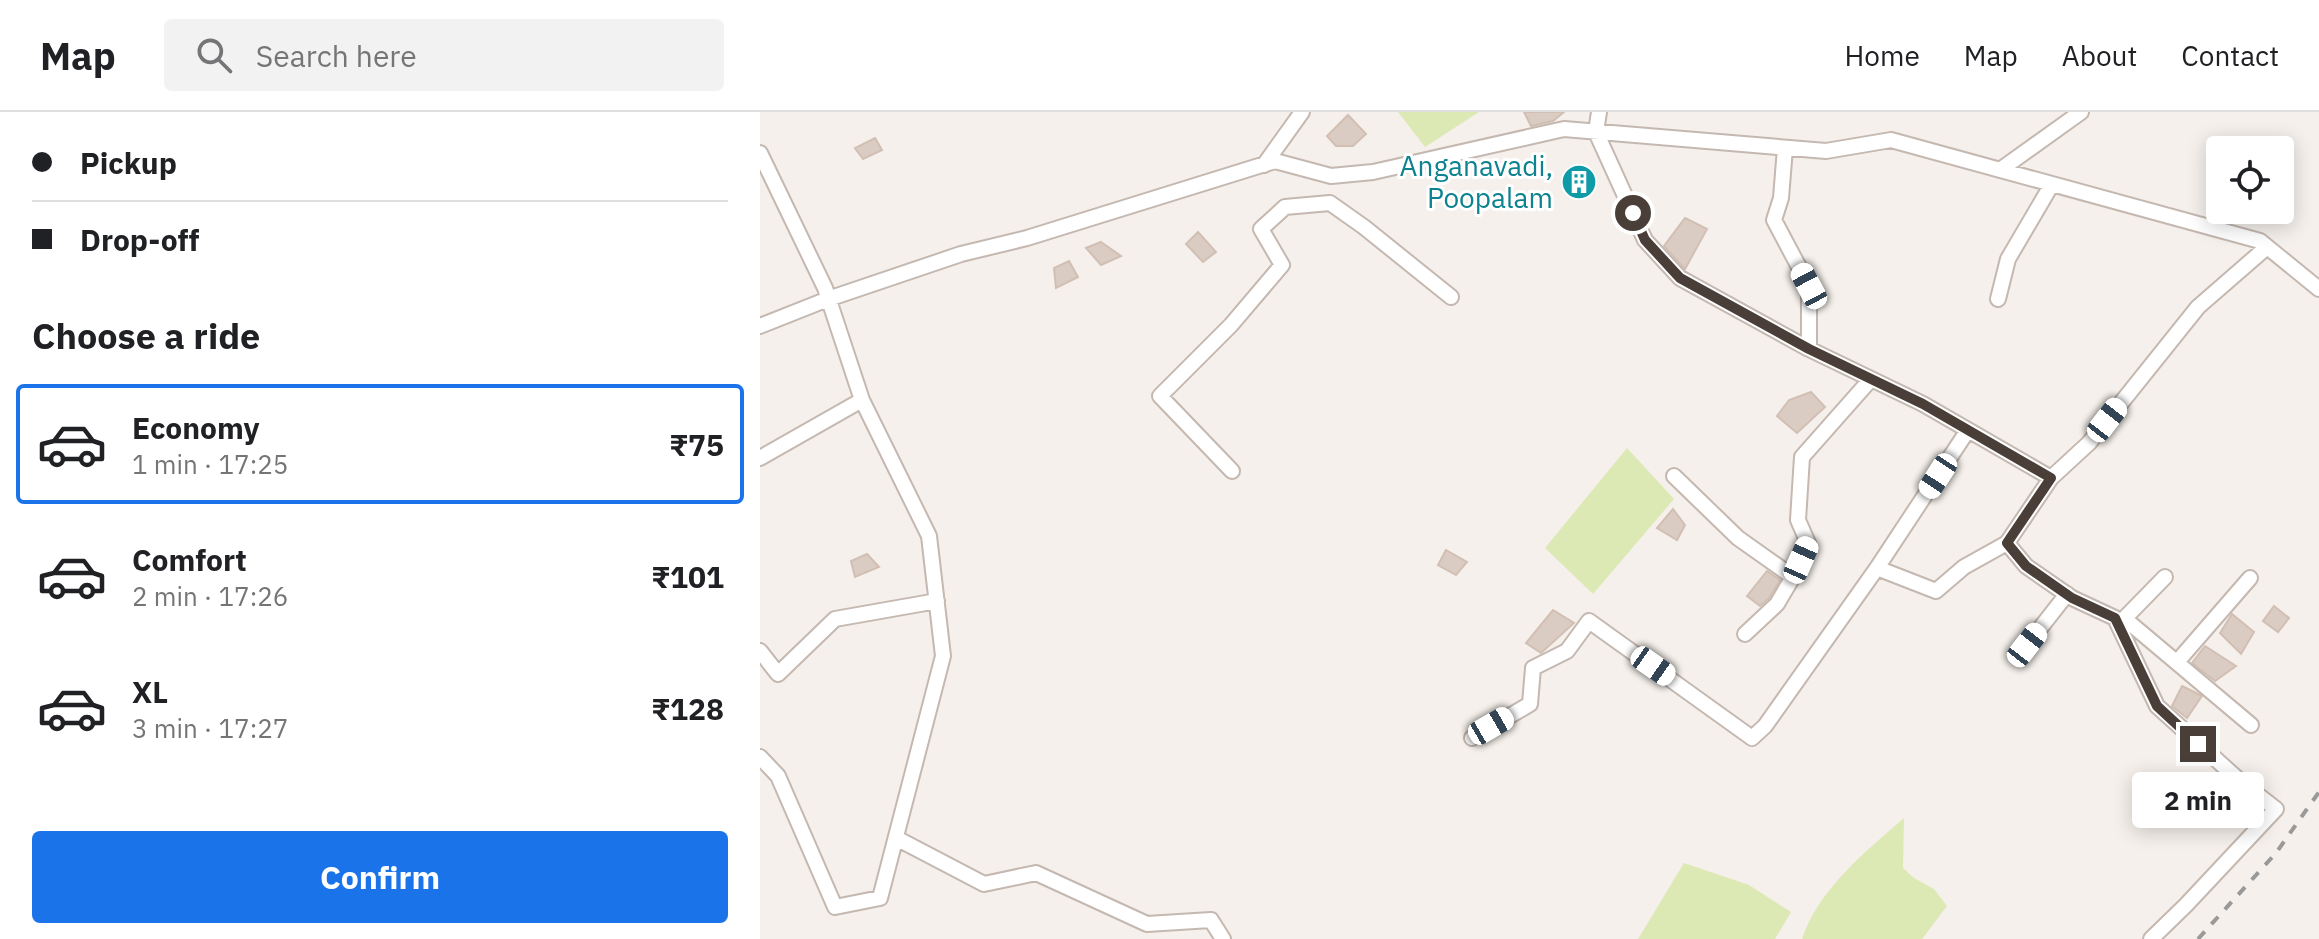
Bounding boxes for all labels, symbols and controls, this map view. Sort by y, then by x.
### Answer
search box [164,19,724,91]
text: Map [40,31,116,80]
icon: search [192,33,236,77]
text: Search here [256,36,417,75]
text: Home [1844,37,1920,74]
text: Map [1964,37,2018,74]
text: About [2062,37,2137,74]
text: Contact [2181,37,2279,74]
map controls [2206,136,2294,224]
button: locate [2206,136,2294,224]
text: Pickup [80,143,177,182]
place label: Anganavadi, Poopalam [1400,147,1553,216]
building icon: Anganavadi, Poopalam [1560,163,1598,201]
route start [1615,195,1651,231]
text: Drop-off [80,220,199,259]
car [1787,259,1831,313]
text: Choose a ride [32,312,260,359]
car [2083,394,2131,446]
icon: car [36,408,108,480]
text: Economy [132,408,260,447]
text: ₹75 [669,425,724,464]
text: 1 min · 17:25 [132,447,288,481]
car [1915,449,1961,503]
car [1780,533,1822,587]
icon: car [36,540,108,612]
text: Comfort [132,540,247,579]
text: ₹101 [651,557,724,596]
text: 2 min · 17:26 [132,579,288,613]
car [2003,619,2051,671]
car [1626,642,1680,690]
icon: car [36,672,108,744]
text: XL [132,672,168,711]
text: ₹128 [651,689,724,728]
car [1464,704,1518,748]
text: 3 min · 17:27 [132,711,288,745]
route end [2180,726,2216,762]
callout: 2 min [2132,772,2264,828]
text: 2 min [2164,783,2232,817]
button: Confirm [32,831,728,923]

